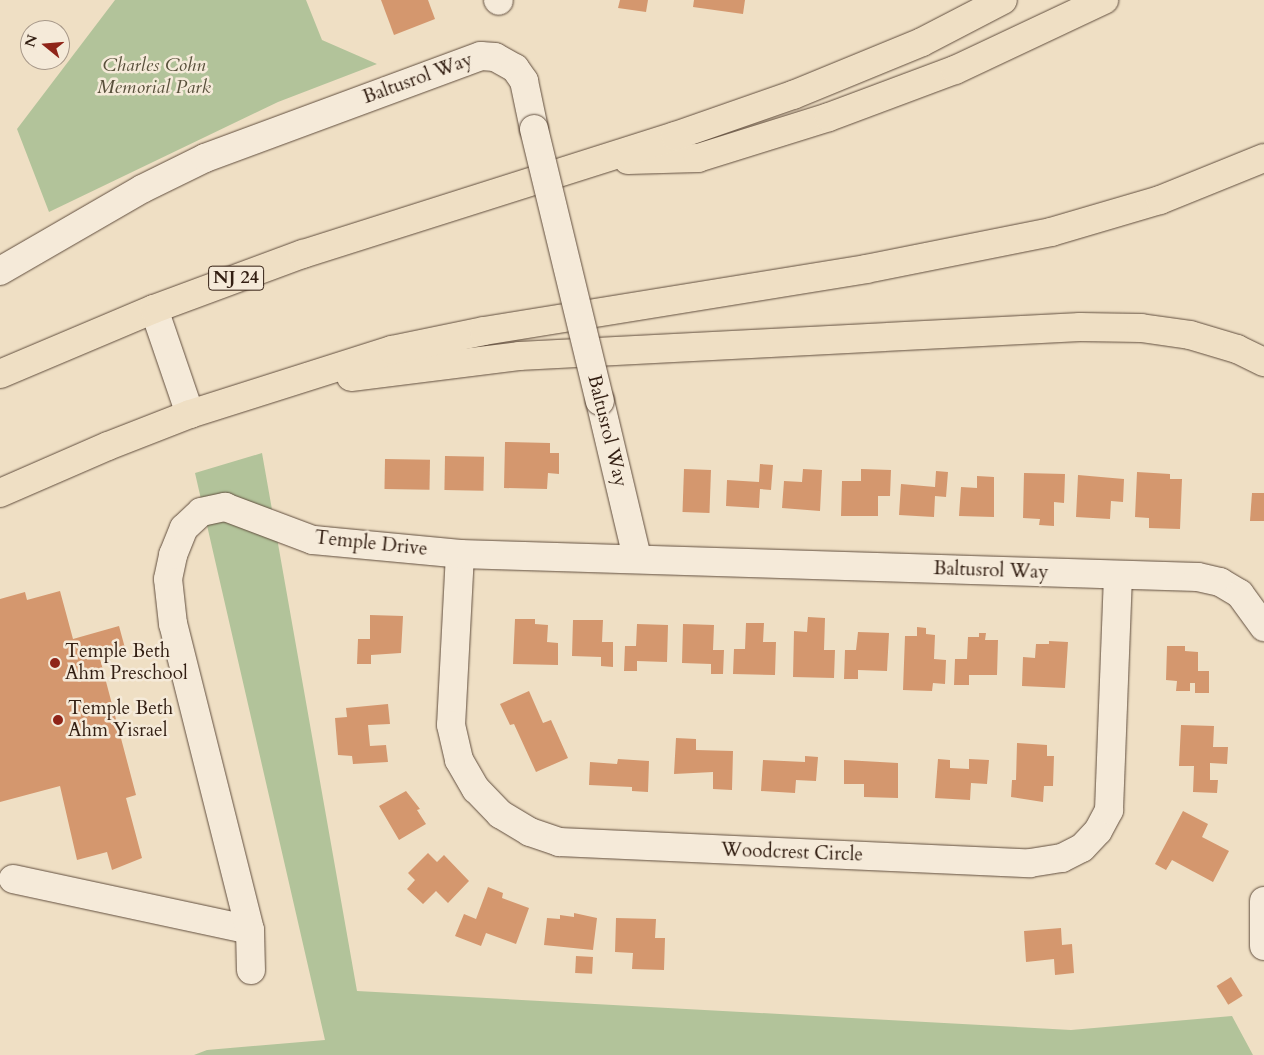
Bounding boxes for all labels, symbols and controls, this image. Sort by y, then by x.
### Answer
north arrow [20,20,70,70]
text: N [20,32,42,49]
street label: Baltusrol Way [360,49,476,109]
park label: Charles Cohn Memorial Park [97,55,211,99]
road number: NJ 24 [207,262,265,294]
street label: Baltusrol Way [582,372,632,490]
street label: Temple Drive [313,527,429,561]
street label: Baltusrol Way [933,558,1049,584]
place label: Temple Beth Ahm Preschool [65,641,188,685]
marker: Temple Beth Ahm Preschool [49,657,61,669]
place label: Temple Beth Ahm Yisrael [68,698,173,742]
marker: Temple Beth Ahm Yisrael [52,714,64,726]
street label: Woodcrest Circle [721,839,863,867]

